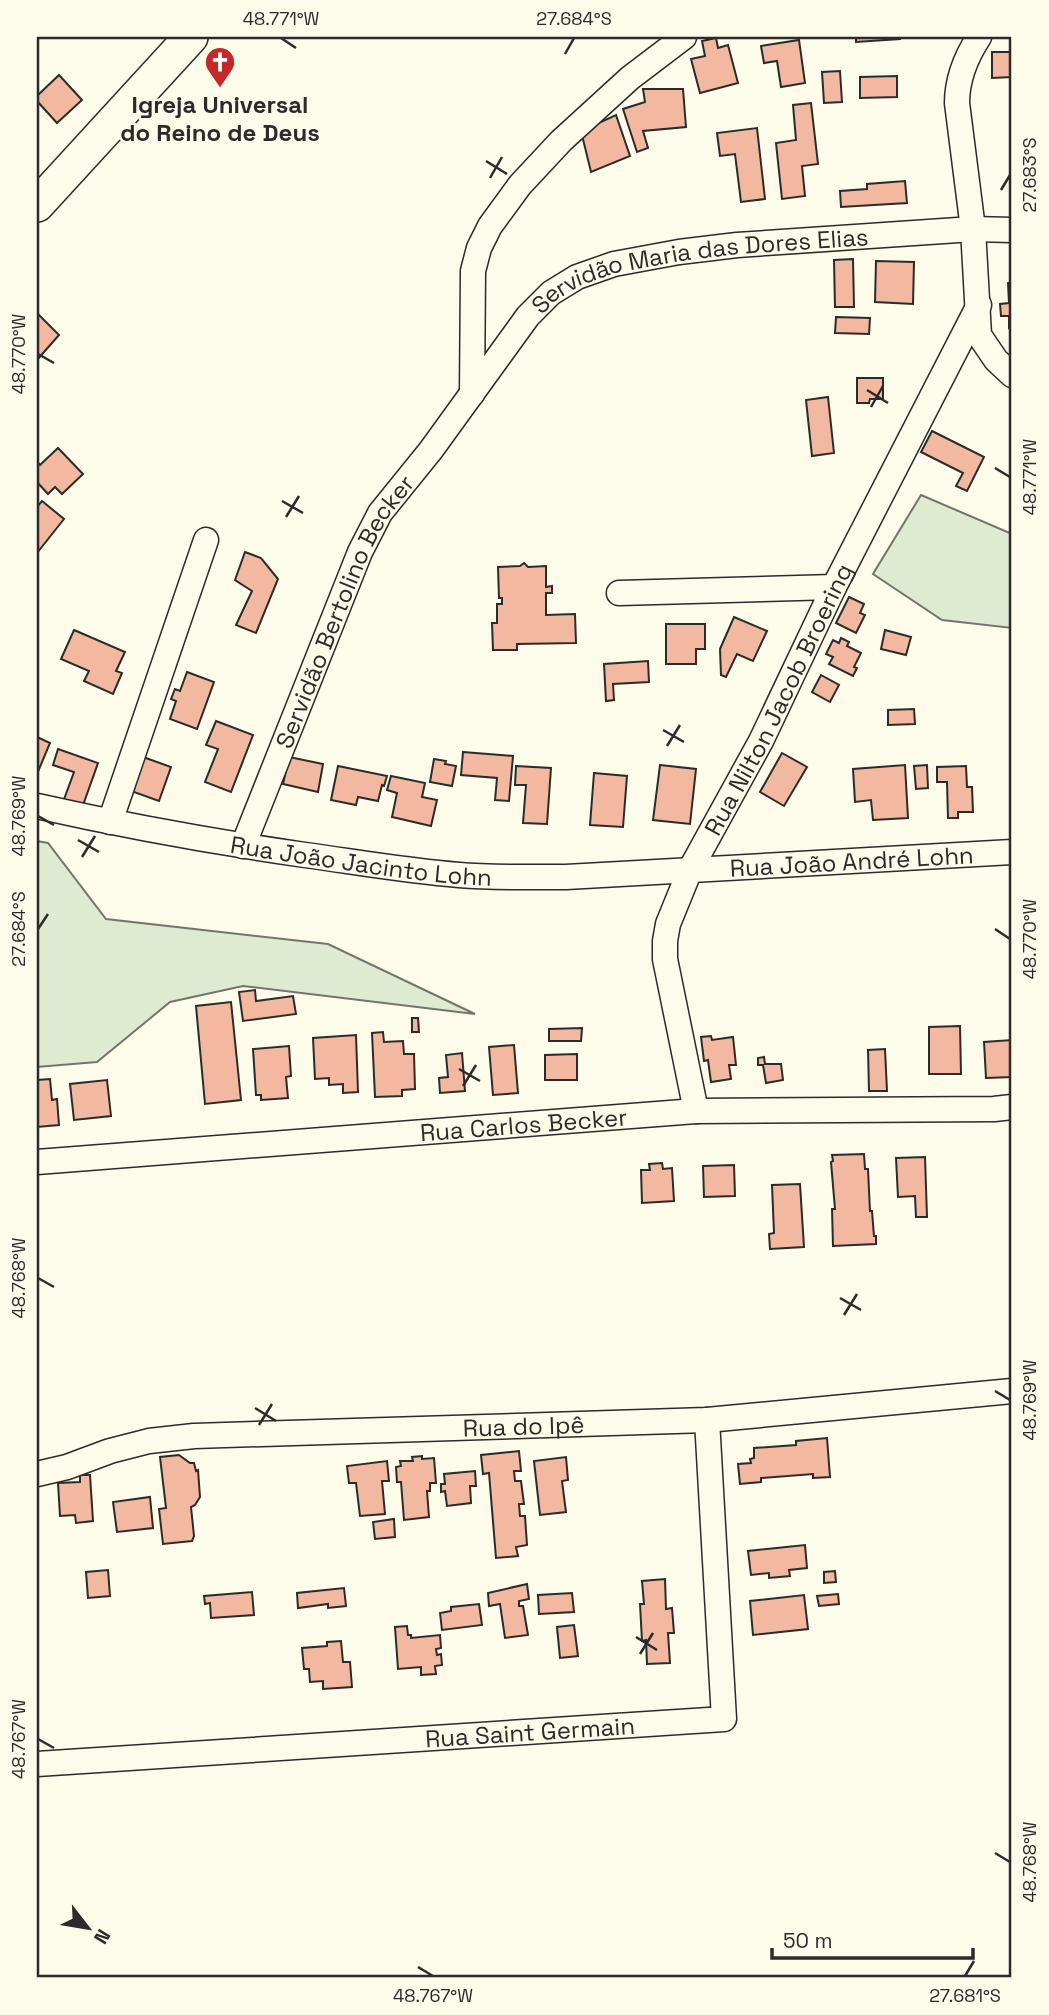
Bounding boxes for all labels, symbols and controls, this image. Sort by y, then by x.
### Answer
text: 48.771°W [243,7,320,30]
text: 27.684°S [536,7,612,30]
church icon: Igreja Universal do Reino de Deus [203,45,237,89]
place label: Igreja Universal do Reino de Deus [120,89,320,148]
text: 27.683°S [1018,137,1041,213]
street label: Servidão Maria das Dores Elias [524,221,869,320]
text: 48.770°W [7,313,30,394]
text: 48.771°W [1018,438,1041,515]
street label: Servidão Bertolino Becker [268,468,420,753]
street label: Rua Nilton Jacob Broering [697,558,859,841]
text: 48.769°W [7,775,30,857]
street label: Rua João Jacinto Lohn [228,828,492,892]
street label: Rua João André Lohn [729,839,974,883]
text: 27.684°S [7,891,30,967]
text: 48.770°W [1018,898,1041,979]
street label: Rua Carlos Becker [419,1101,628,1148]
text: 48.768°W [7,1237,30,1319]
text: 48.769°W [1018,1359,1041,1441]
street label: Rua do Ipê [462,1408,585,1443]
text: 48.767°W [7,1699,30,1779]
street label: Rua Saint Germain [424,1709,636,1754]
text: 48.768°W [1018,1821,1041,1903]
north arrow [52,1892,122,1962]
scale bar [772,1917,974,1961]
text: N [88,1925,116,1948]
text: 50 m [783,1927,833,1954]
text: 48.767°W [393,1984,473,2007]
text: 27.681°S [929,1984,1001,2007]

